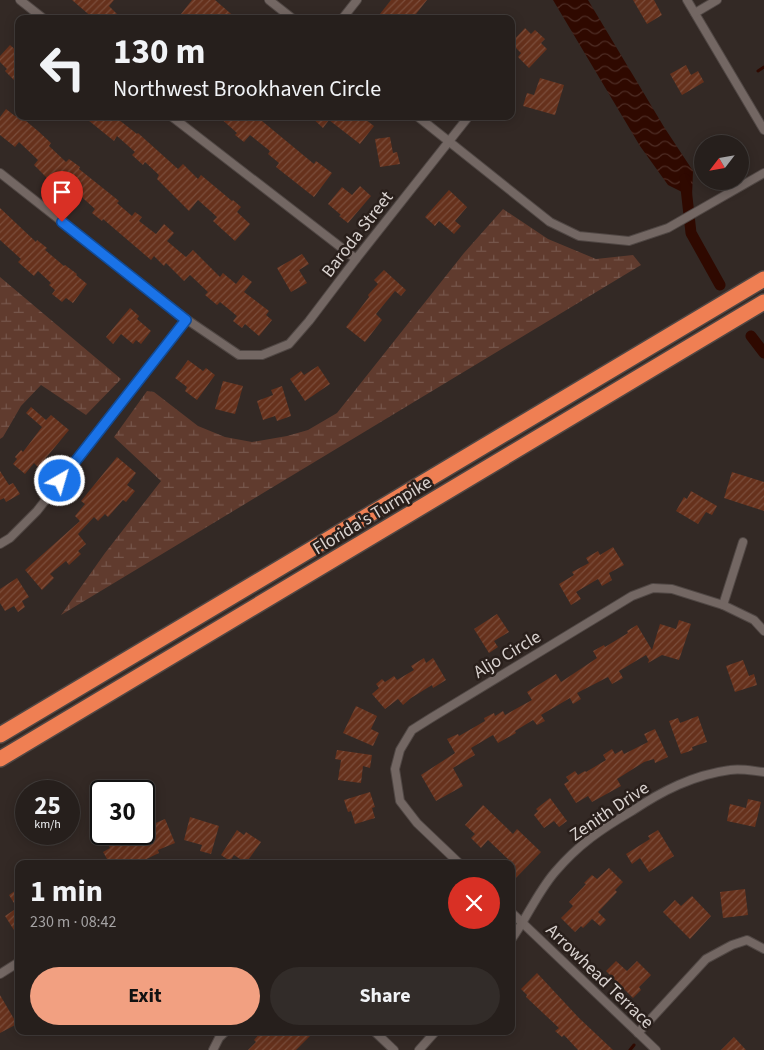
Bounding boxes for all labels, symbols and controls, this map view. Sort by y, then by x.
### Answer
text: 130 m [113,27,205,77]
icon: left [30,35,95,100]
text: Northwest Brookhaven Circle [113,73,381,105]
north arrow [694,135,749,190]
map controls [694,135,749,190]
pin [41,171,83,222]
icon: arrive [48,178,76,206]
street label: Baroda Street [316,186,399,283]
position arrow [33,454,85,506]
street label: Florida's Turnpike [308,470,437,561]
street label: Aljo Circle [469,624,546,684]
street label: Zenith Drive [565,776,654,847]
speed limit sign: 30 [90,780,155,845]
text: 25 [34,788,61,824]
text: km/h [34,816,61,833]
text: 1 min [30,870,103,913]
button: close [448,877,500,929]
text: 230 m · 08:42 [30,911,117,933]
street label: Arrowhead Terrace [540,918,659,1034]
button: Exit [30,967,260,1025]
button: Share [270,967,500,1025]

